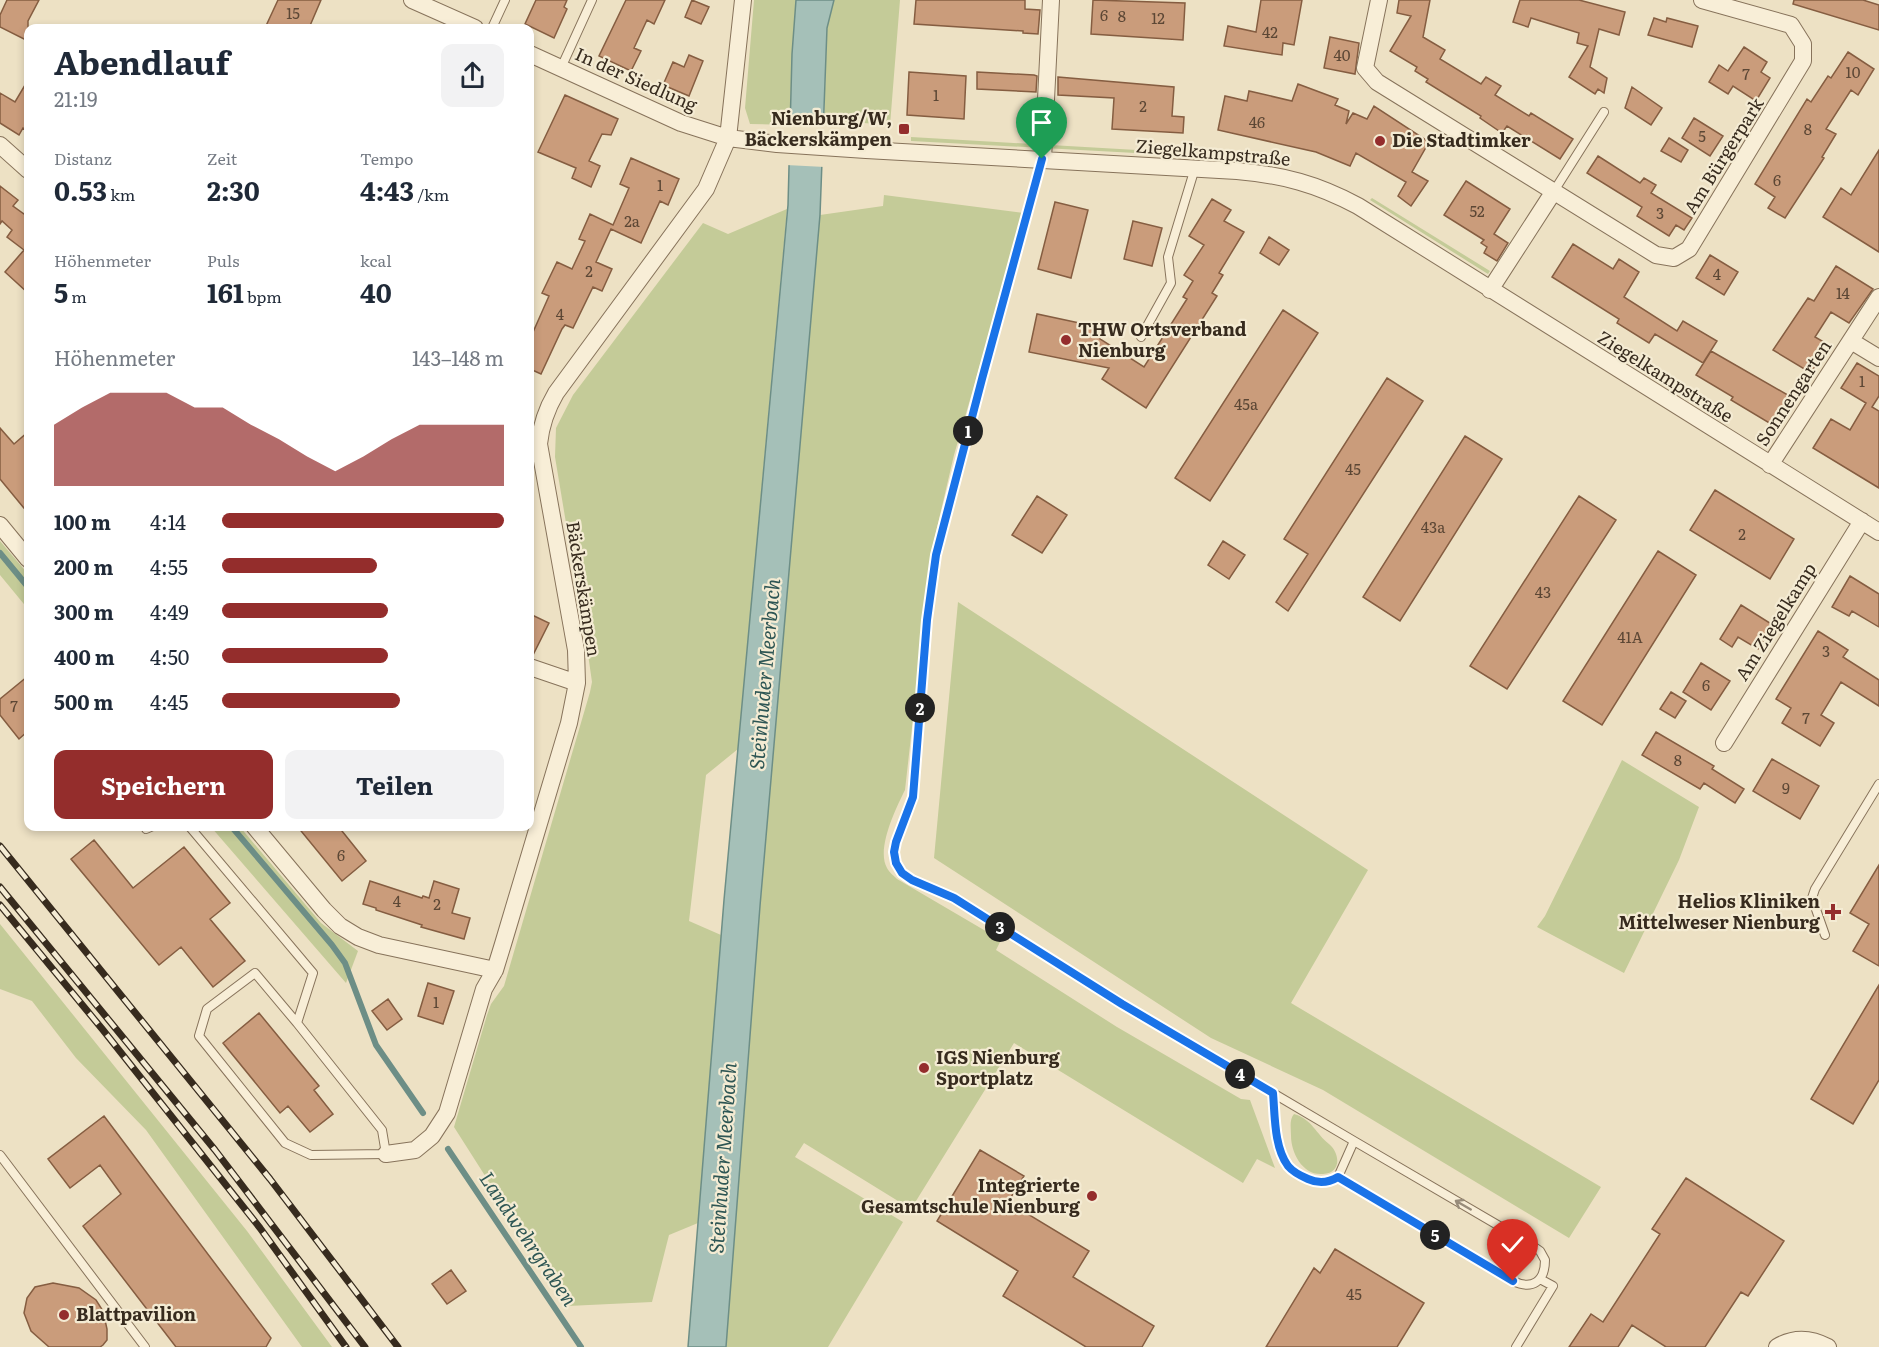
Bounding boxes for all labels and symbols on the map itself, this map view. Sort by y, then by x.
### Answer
house number: 15 [286,1,300,24]
house number: 6 [1100,3,1108,26]
house number: 8 [1118,4,1126,27]
house number: 12 [1151,6,1165,29]
house number: 42 [1262,20,1278,43]
street label: In der Siedlung [571,40,703,118]
house number: 40 [1334,43,1351,66]
house number: 10 [1846,60,1861,83]
house number: 7 [1742,62,1750,85]
house number: 1 [933,83,939,106]
street label: Am Bürgerpark [1676,91,1770,219]
house number: 2 [1139,94,1147,117]
pin [1016,97,1067,159]
place label: Nienburg/W, Bäckerskämpen [744,104,892,152]
house number: 46 [1249,110,1265,133]
house number: 8 [1804,117,1812,140]
marker: Nienburg/W, Bäckerskämpen [897,122,911,136]
house number: 5 [1698,124,1706,147]
place label: Die Stadtimker [1392,126,1531,153]
street label: Ziegelkampstraße [1135,131,1292,172]
marker: Die Stadtimker [1373,134,1387,148]
house number: 6 [1773,168,1781,191]
house number: 1 [657,173,663,196]
house number: 52 [1469,199,1485,222]
house number: 3 [1656,201,1664,224]
house number: 2a [624,209,641,232]
house number: 2 [585,259,593,282]
house number: 4 [1713,262,1721,285]
house number: 14 [1836,281,1850,304]
house number: 4 [556,302,564,325]
place label: THW Ortsverband Nienburg [1078,315,1247,363]
street label: Ziegelkampstraße [1593,323,1739,428]
marker: THW Ortsverband Nienburg [1059,333,1073,347]
street label: Sonnengarten [1748,334,1837,451]
house number: 1 [1859,369,1865,392]
house number: 45a [1234,392,1259,415]
pin: 1 [953,416,983,446]
house number: 45 [1345,457,1361,480]
house number: 43a [1421,515,1446,538]
street label: Bäckerskämpen [560,519,609,659]
house number: 2 [1738,522,1746,545]
street label: Am Ziegelkamp [1728,557,1822,685]
water label: Steinhuder Meerbach [740,577,786,770]
house number: 43 [1535,580,1551,603]
house number: 41A [1617,625,1643,648]
house number: 3 [1822,639,1830,662]
house number: 6 [1702,673,1710,696]
pin: 2 [905,693,935,723]
house number: 7 [10,694,18,717]
house number: 7 [1802,706,1810,729]
house number: 8 [1674,748,1682,771]
house number: 9 [1782,776,1790,799]
house number: 6 [337,843,345,866]
place label: Helios Kliniken Mittelweser Nienburg [1619,887,1821,935]
house number: 4 [393,889,401,912]
house number: 2 [433,892,441,915]
marker: Helios Kliniken Mittelweser Nienburg [1824,903,1842,921]
pin: 3 [985,912,1015,942]
house number: 1 [433,990,439,1013]
place label: IGS Nienburg Sportplatz [936,1043,1061,1091]
pin: 4 [1225,1059,1255,1089]
water label: Steinhuder Meerbach [699,1061,743,1254]
marker: IGS Nienburg Sportplatz [917,1061,931,1075]
water label: Landwehrgraben [473,1165,586,1311]
place label: Integrierte Gesamtschule Nienburg [861,1171,1081,1219]
marker: Integrierte Gesamtschule Nienburg [1085,1189,1099,1203]
one-way arrow [1455,1199,1472,1211]
pin [1487,1219,1538,1281]
pin: 5 [1420,1220,1450,1250]
house number: 45 [1346,1282,1362,1305]
place label: Blattpavilion [76,1300,197,1327]
marker: Blattpavilion [57,1308,71,1322]

